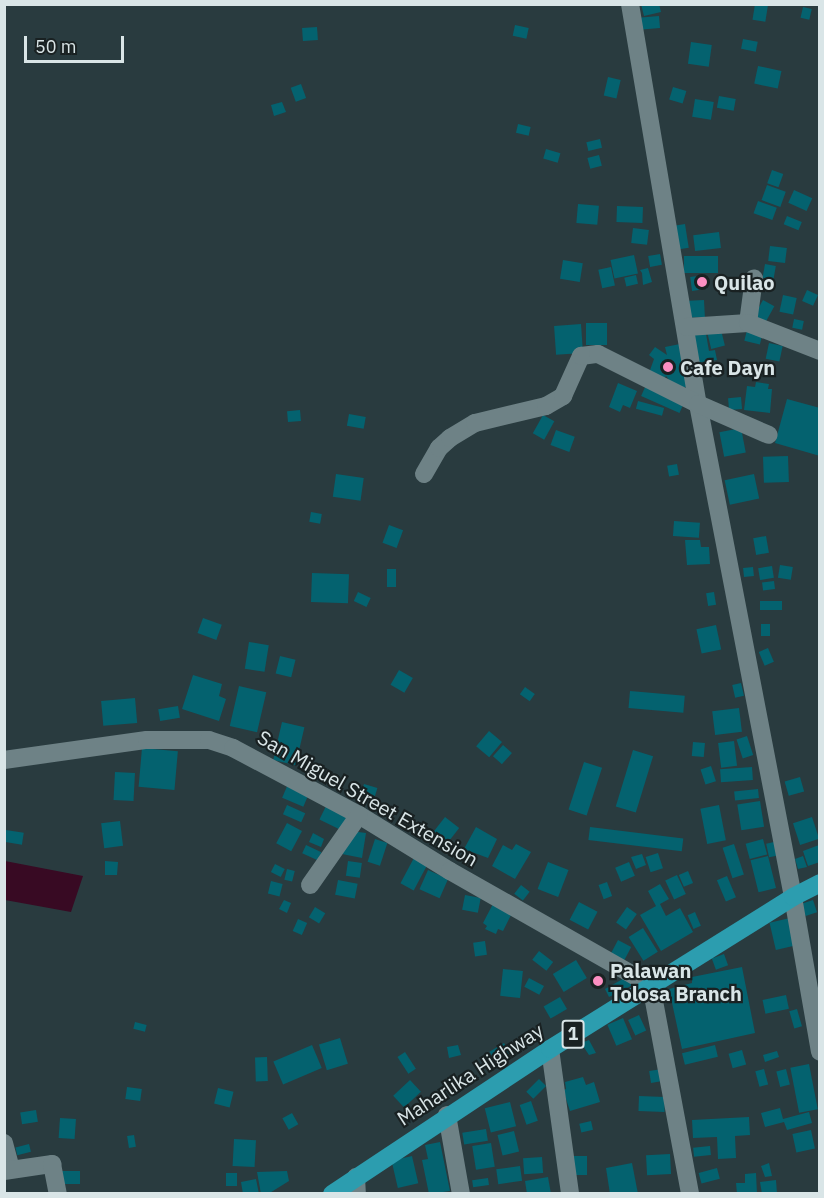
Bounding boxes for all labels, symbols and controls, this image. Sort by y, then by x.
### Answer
scale bar [27,24,128,62]
text: 50 m [35,35,77,58]
place label: Quilao [714,270,775,294]
marker: Quilao [695,275,709,289]
place label: Cafe Dayn [680,355,775,379]
marker: Cafe Dayn [661,360,675,374]
street label: San Miguel Street Extension [254,725,482,871]
place label: Palawan Tolosa Branch [610,958,742,1005]
marker: Palawan Tolosa Branch [591,974,605,988]
street label: Maharlika Highway [392,1018,548,1130]
road number: 1 [561,1019,585,1049]

